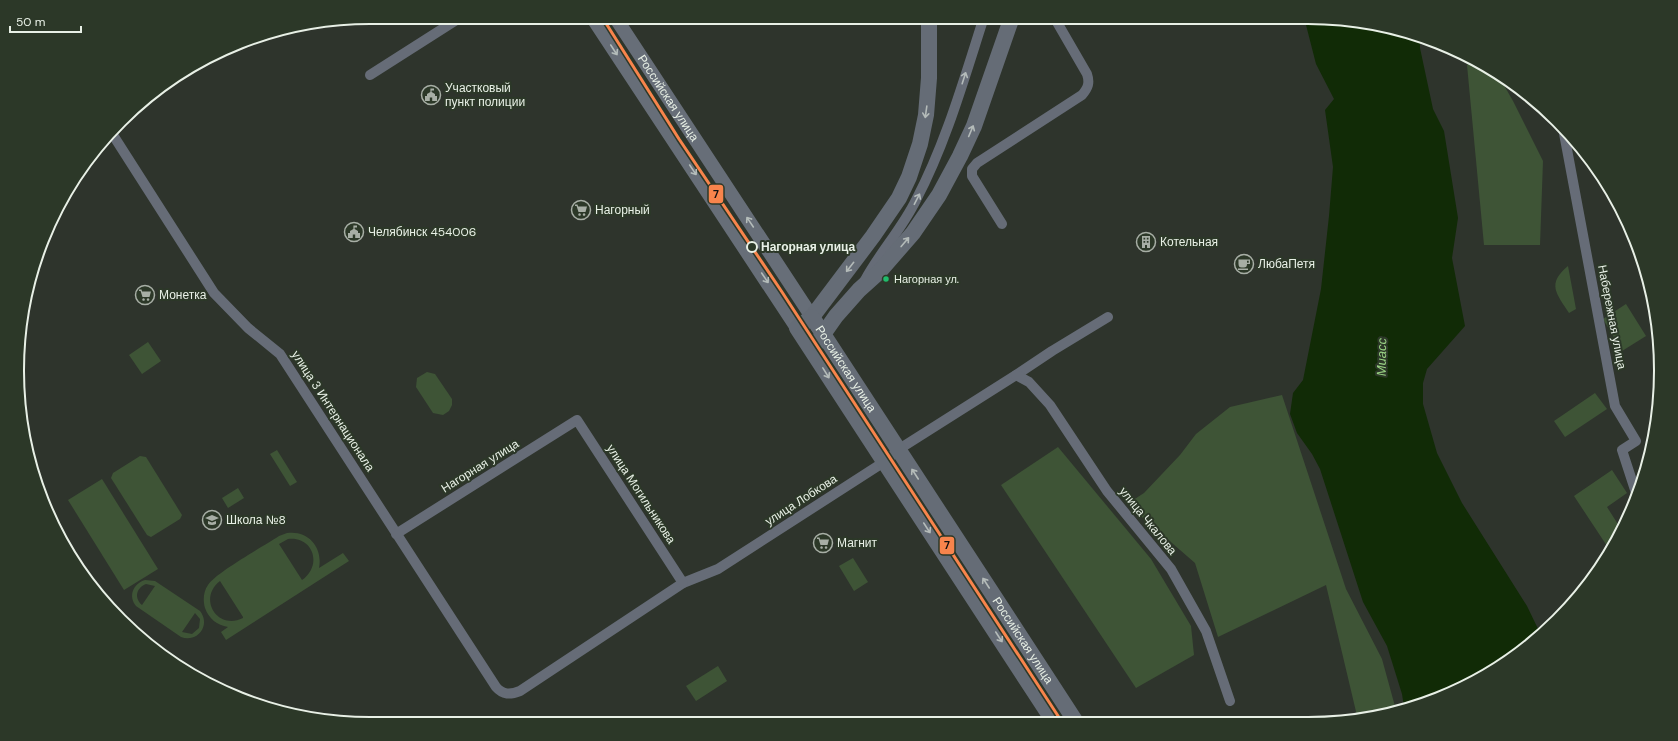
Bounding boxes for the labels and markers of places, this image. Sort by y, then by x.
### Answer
place label: Участковый пункт полиции [445,80,525,110]
public building icon: Участковый пункт полиции [420,84,442,106]
supermarket icon: Нагорный [570,199,592,221]
place label: Нагорный [595,202,650,218]
public building icon: Челябинск 454006 [343,221,365,243]
place label: Челябинск 454006 [368,224,476,240]
building icon: Котельная [1135,231,1157,253]
place label: Котельная [1160,234,1218,250]
place label: Нагорная улица [761,239,856,255]
marker: Нагорная улица [746,241,758,253]
cafe icon: ЛюбаПетя [1233,253,1255,275]
place label: ЛюбаПетя [1258,256,1315,272]
place label: Нагорная ул. [894,272,959,286]
marker: Нагорная ул. [881,274,891,284]
supermarket icon: Монетка [134,284,156,306]
place label: Монетка [159,287,207,303]
school or university icon: Школа №8 [201,509,223,531]
place label: Школа №8 [226,512,286,528]
supermarket icon: Магнит [812,532,834,554]
place label: Магнит [837,535,878,551]

